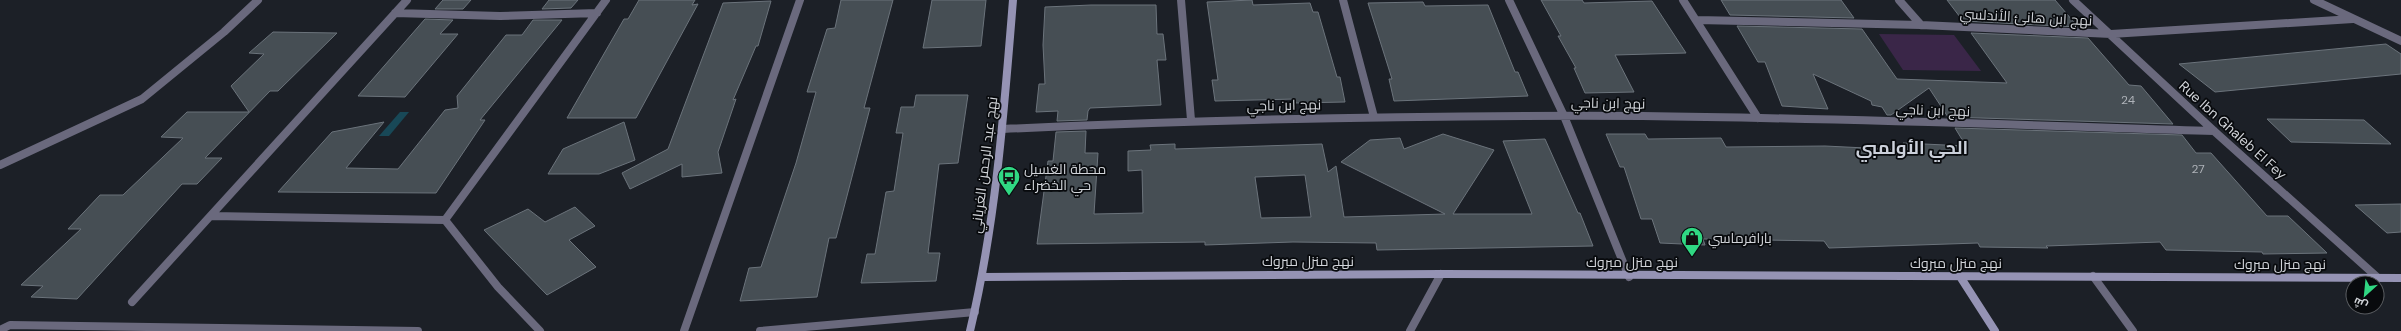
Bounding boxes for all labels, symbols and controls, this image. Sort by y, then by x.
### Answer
street label: نهج ابن هانئ الأندلسي [1959,5,2093,31]
street label: Rue Ibn Ghaleb El Fey [2175,77,2291,183]
house number: 24 [2121,92,2135,108]
street label: نهج ابن ناجي [1571,93,1645,116]
street label: نهج ابن ناجي [1247,95,1321,118]
street label: نهج عبد الرحمن الغرياني [967,96,1004,235]
street label: نهج ابن ناجي [1895,100,1971,123]
district label: الحي الأولمبي [1856,136,1968,163]
place label: محطة الغسيل حي الخضراء [1024,160,1106,197]
house number: 27 [2191,161,2205,177]
bus stop icon: محطة الغسيل حي الخضراء [996,164,1022,197]
shop icon: بارافرماسي [1679,225,1705,258]
place label: بارافرماسي [1708,229,1772,249]
street label: نهج منزل مبروك [1262,252,1354,270]
street label: نهج منزل مبروك [1586,253,1678,271]
street label: نهج منزل مبروك [1910,254,2002,272]
street label: نهج منزل مبروك [2234,255,2326,273]
north arrow [2345,275,2385,315]
text: ش [2351,294,2370,313]

